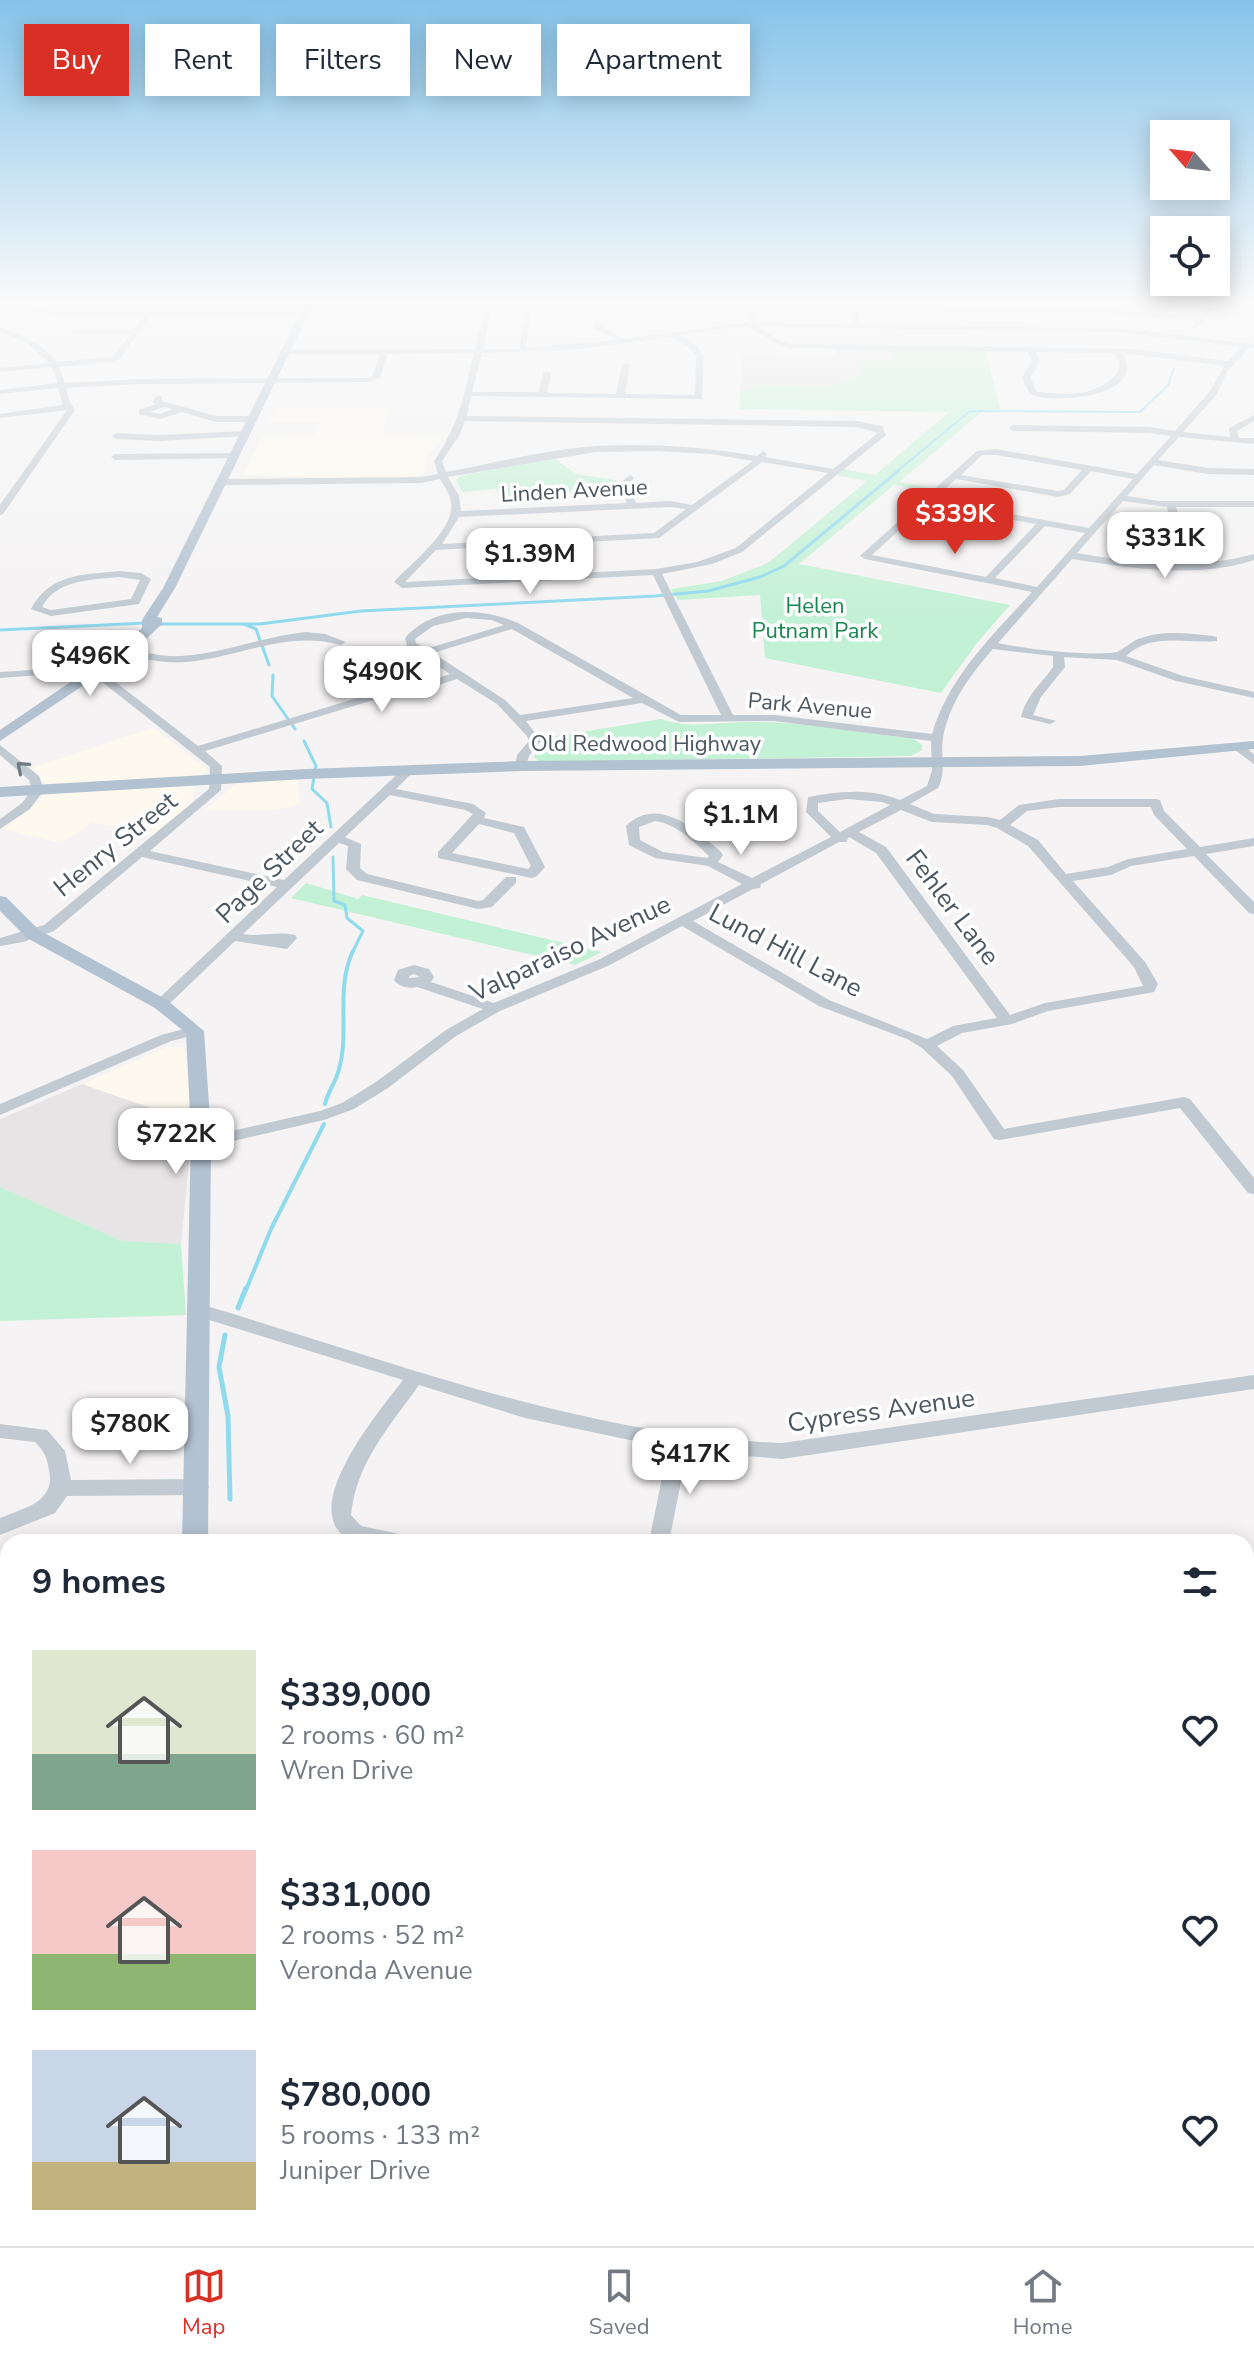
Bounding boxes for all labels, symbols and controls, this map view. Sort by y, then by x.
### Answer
chip: Buy [24,24,129,96]
chip: Rent [145,24,260,96]
chip: Filters [276,24,410,96]
chip: New [426,24,541,96]
chip: Apartment [557,24,750,96]
north arrow [1150,120,1230,200]
map controls [1150,120,1230,296]
button: locate [1150,216,1230,296]
street label: Linden Avenue [500,472,648,510]
pin: $339K [899,488,1011,556]
text: $339K [915,496,995,531]
pin: $331K [1109,512,1221,580]
text: $331K [1125,520,1205,555]
pin: $1.39M [465,528,595,596]
text: $1.39M [484,536,576,571]
park label: Helen Putnam Park [752,591,879,646]
pin: $496K [34,630,146,698]
text: $496K [50,638,130,673]
pin: $490K [326,646,438,714]
text: $490K [342,654,422,689]
street label: Park Avenue [747,686,873,726]
street label: Old Redwood Highway [531,729,762,759]
one-way arrow [17,763,32,777]
street label: Henry Street [46,783,185,905]
pin: $1.1M [685,789,797,857]
text: $1.1M [703,797,779,832]
street label: Page Street [208,811,331,931]
street label: Fehler Lane [898,842,1008,972]
street label: Valparaiso Avenue [463,887,676,1011]
street label: Lund Hill Lane [703,895,869,1006]
pin: $722K [120,1108,232,1176]
text: $722K [136,1116,216,1151]
street label: Cypress Avenue [785,1380,977,1441]
pin: $780K [74,1398,186,1466]
text: $780K [90,1406,170,1441]
pin: $417K [634,1428,746,1496]
text: $417K [650,1436,730,1471]
text: 9 homes [32,1559,166,1605]
icon: filters [1178,1560,1222,1604]
text: $339,000 [280,1672,431,1718]
icon: home [96,1682,192,1778]
icon: heart [1178,1708,1222,1752]
text: 2 rooms · 60 m² [280,1718,464,1753]
text: Wren Drive [280,1753,413,1788]
text: $331,000 [280,1872,431,1918]
icon: home [96,1882,192,1978]
icon: heart [1178,1908,1222,1952]
text: 2 rooms · 52 m² [280,1918,464,1953]
text: Veronda Avenue [280,1953,473,1988]
text: $780,000 [280,2072,431,2118]
icon: home [96,2082,192,2178]
icon: heart [1178,2108,1222,2152]
text: 5 rooms · 133 m² [280,2118,480,2153]
text: Juniper Drive [280,2153,430,2188]
tab: Map [182,2264,226,2342]
tab: Saved [589,2264,650,2342]
tab: Home [1013,2264,1072,2342]

